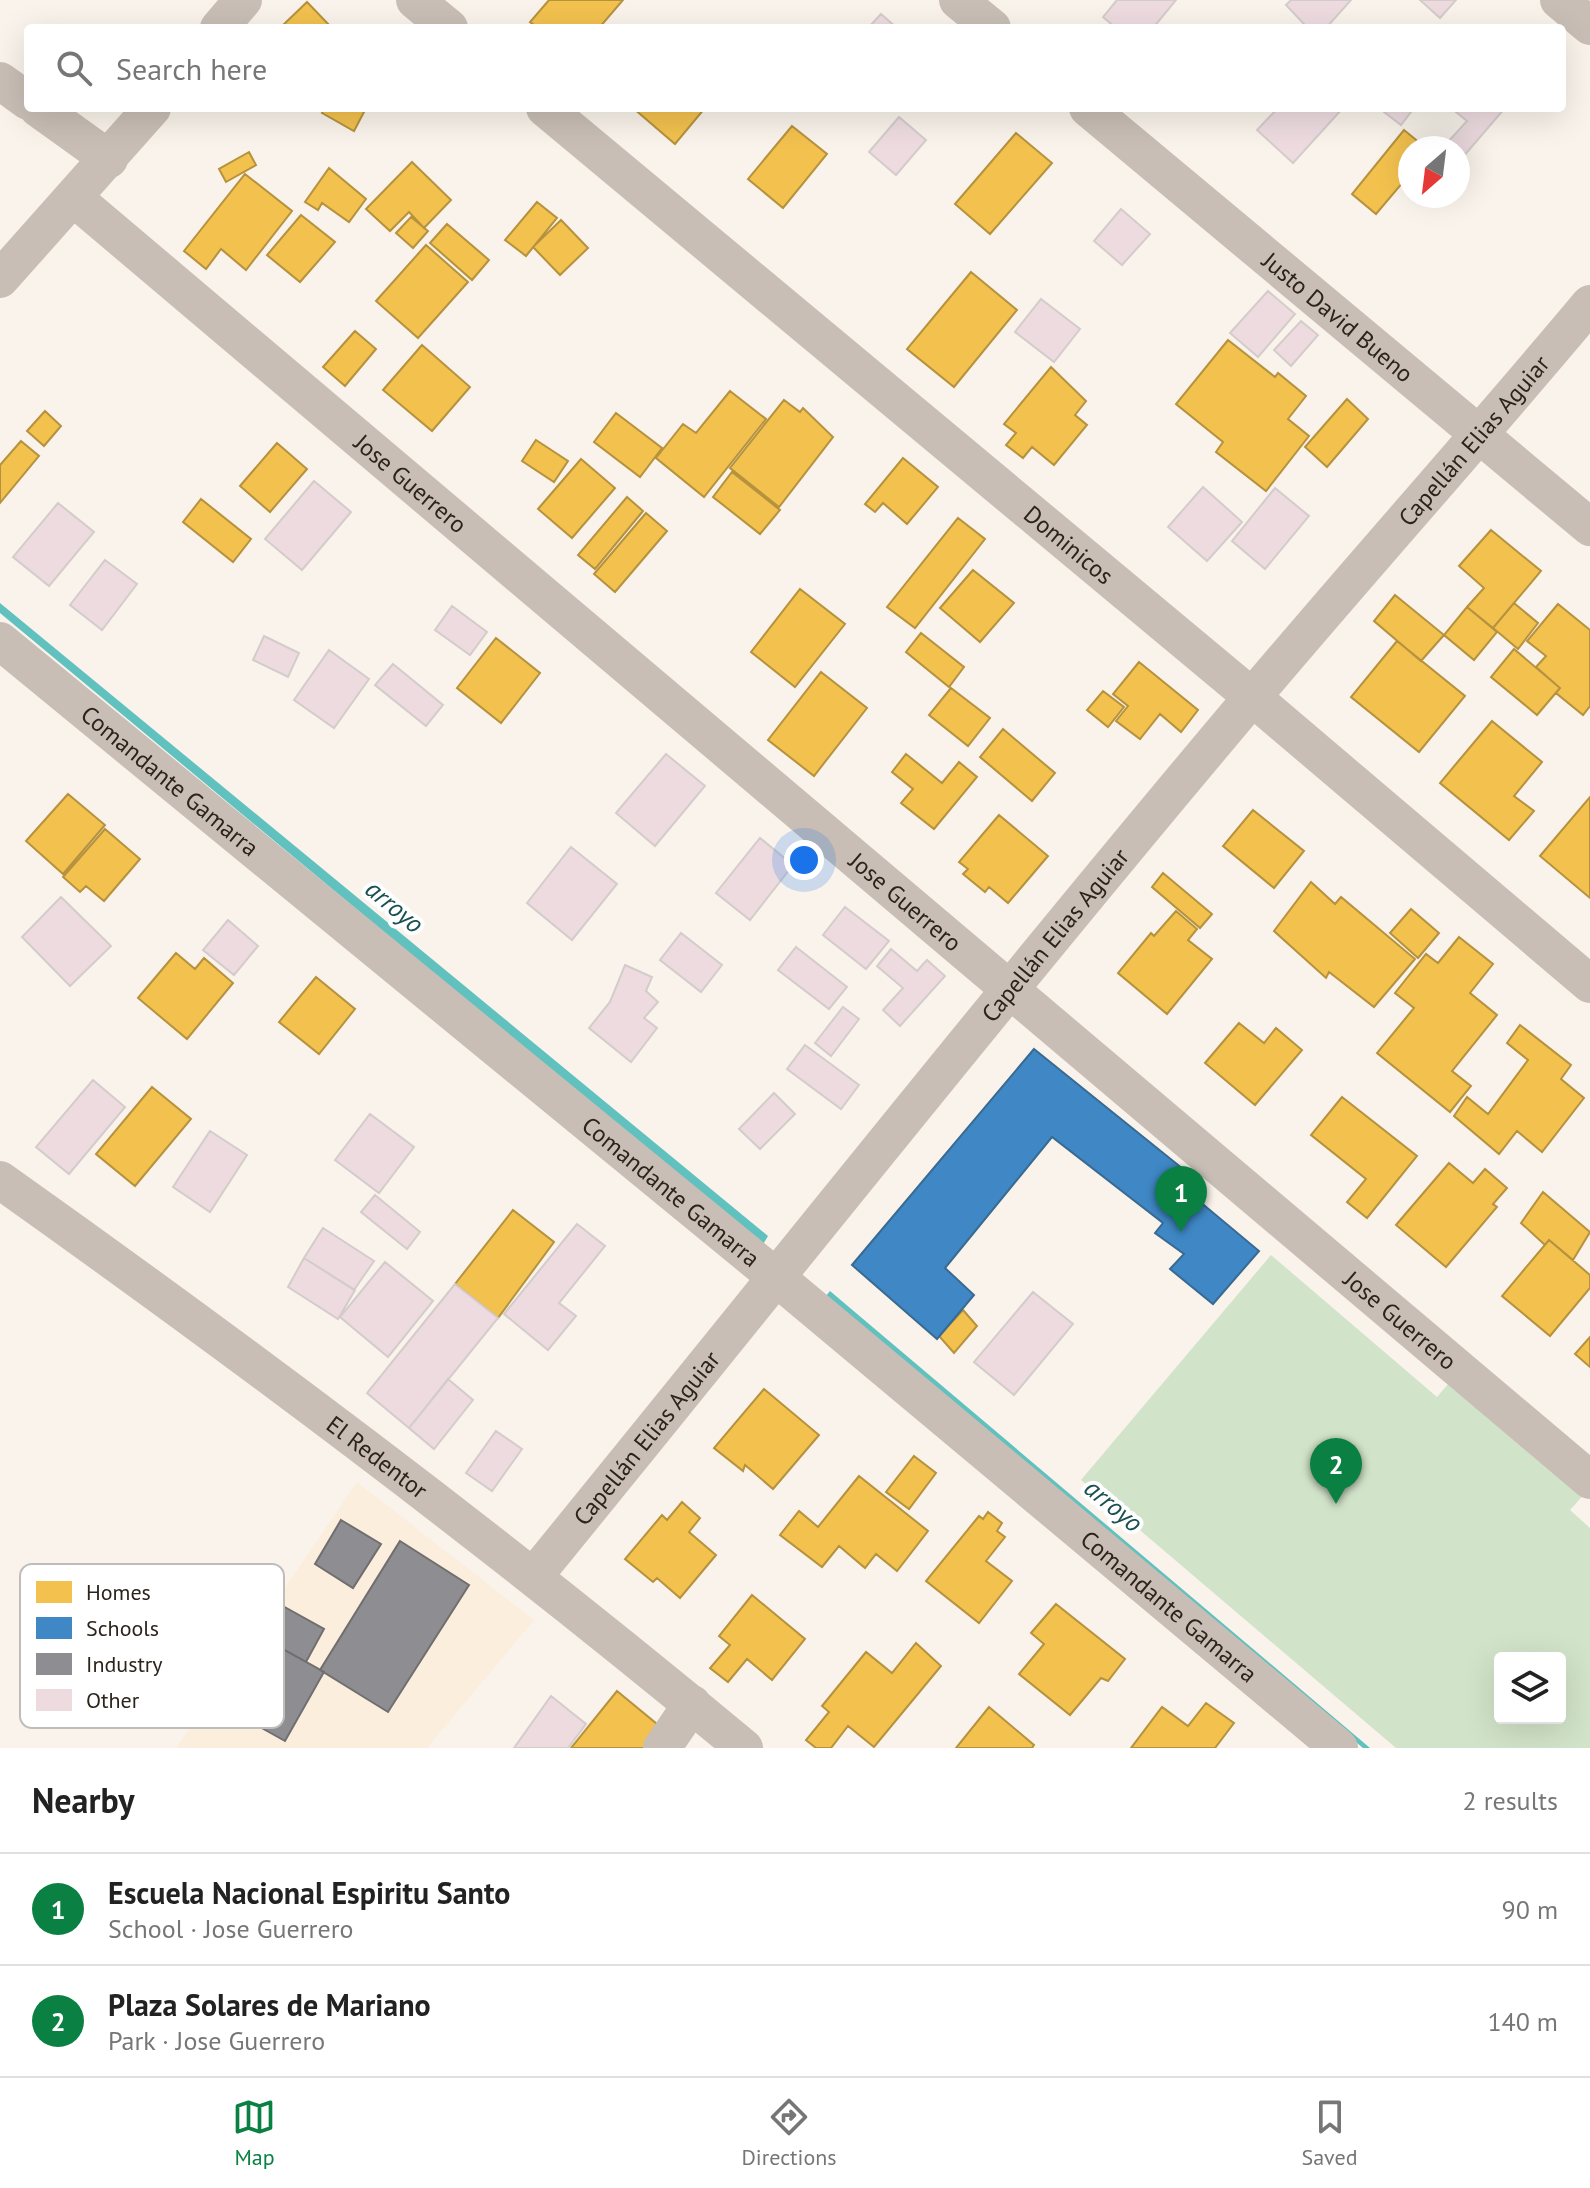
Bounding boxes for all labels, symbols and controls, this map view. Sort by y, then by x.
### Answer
search box [24,24,1566,112]
icon: search [52,46,96,90]
text: Search here [116,49,267,88]
north arrow [1398,136,1470,208]
street label: Justo David Bueno [1256,244,1420,389]
street label: Capellán Elias Aguiar [1391,349,1556,532]
street label: Jose Guerrero [348,426,474,539]
street label: Dominicos [1018,498,1120,591]
street label: Comandante Gamarra [75,698,265,863]
your location [784,840,824,880]
street label: Capellán Elias Aguiar [974,842,1135,1028]
street label: Jose Guerrero [842,844,969,958]
water label: arroyo [359,872,431,940]
street label: Comandante Gamarra [576,1109,767,1273]
pin: 1 [1155,1166,1207,1232]
street label: Jose Guerrero [1337,1263,1463,1376]
street label: Capellán Elias Aguiar [566,1344,726,1531]
street label: El Redentor [321,1408,434,1505]
pin: 2 [1310,1438,1362,1504]
water label: arroyo [1078,1471,1150,1539]
street label: Comandante Gamarra [1074,1523,1264,1689]
legend [20,1564,284,1728]
text: Homes [86,1578,151,1606]
text: Schools [86,1614,159,1642]
text: Industry [86,1650,163,1678]
map controls [1494,1652,1566,1724]
button: layers [1494,1652,1566,1724]
text: Other [86,1686,140,1714]
text: Nearby [32,1778,134,1822]
text: 2 results [1463,1784,1558,1817]
text: Escuela Nacional Espiritu Santo [108,1873,510,1912]
text: 1 [51,1893,65,1926]
text: 90 m [1502,1893,1558,1926]
text: School · Jose Guerrero [108,1912,353,1945]
text: Plaza Solares de Mariano [108,1985,431,2024]
text: 2 [51,2005,65,2038]
text: 140 m [1487,2005,1558,2038]
text: Park · Jose Guerrero [108,2024,325,2057]
tab: Map [232,2095,276,2171]
tab: Directions [741,2095,837,2171]
tab: Saved [1302,2095,1357,2171]

